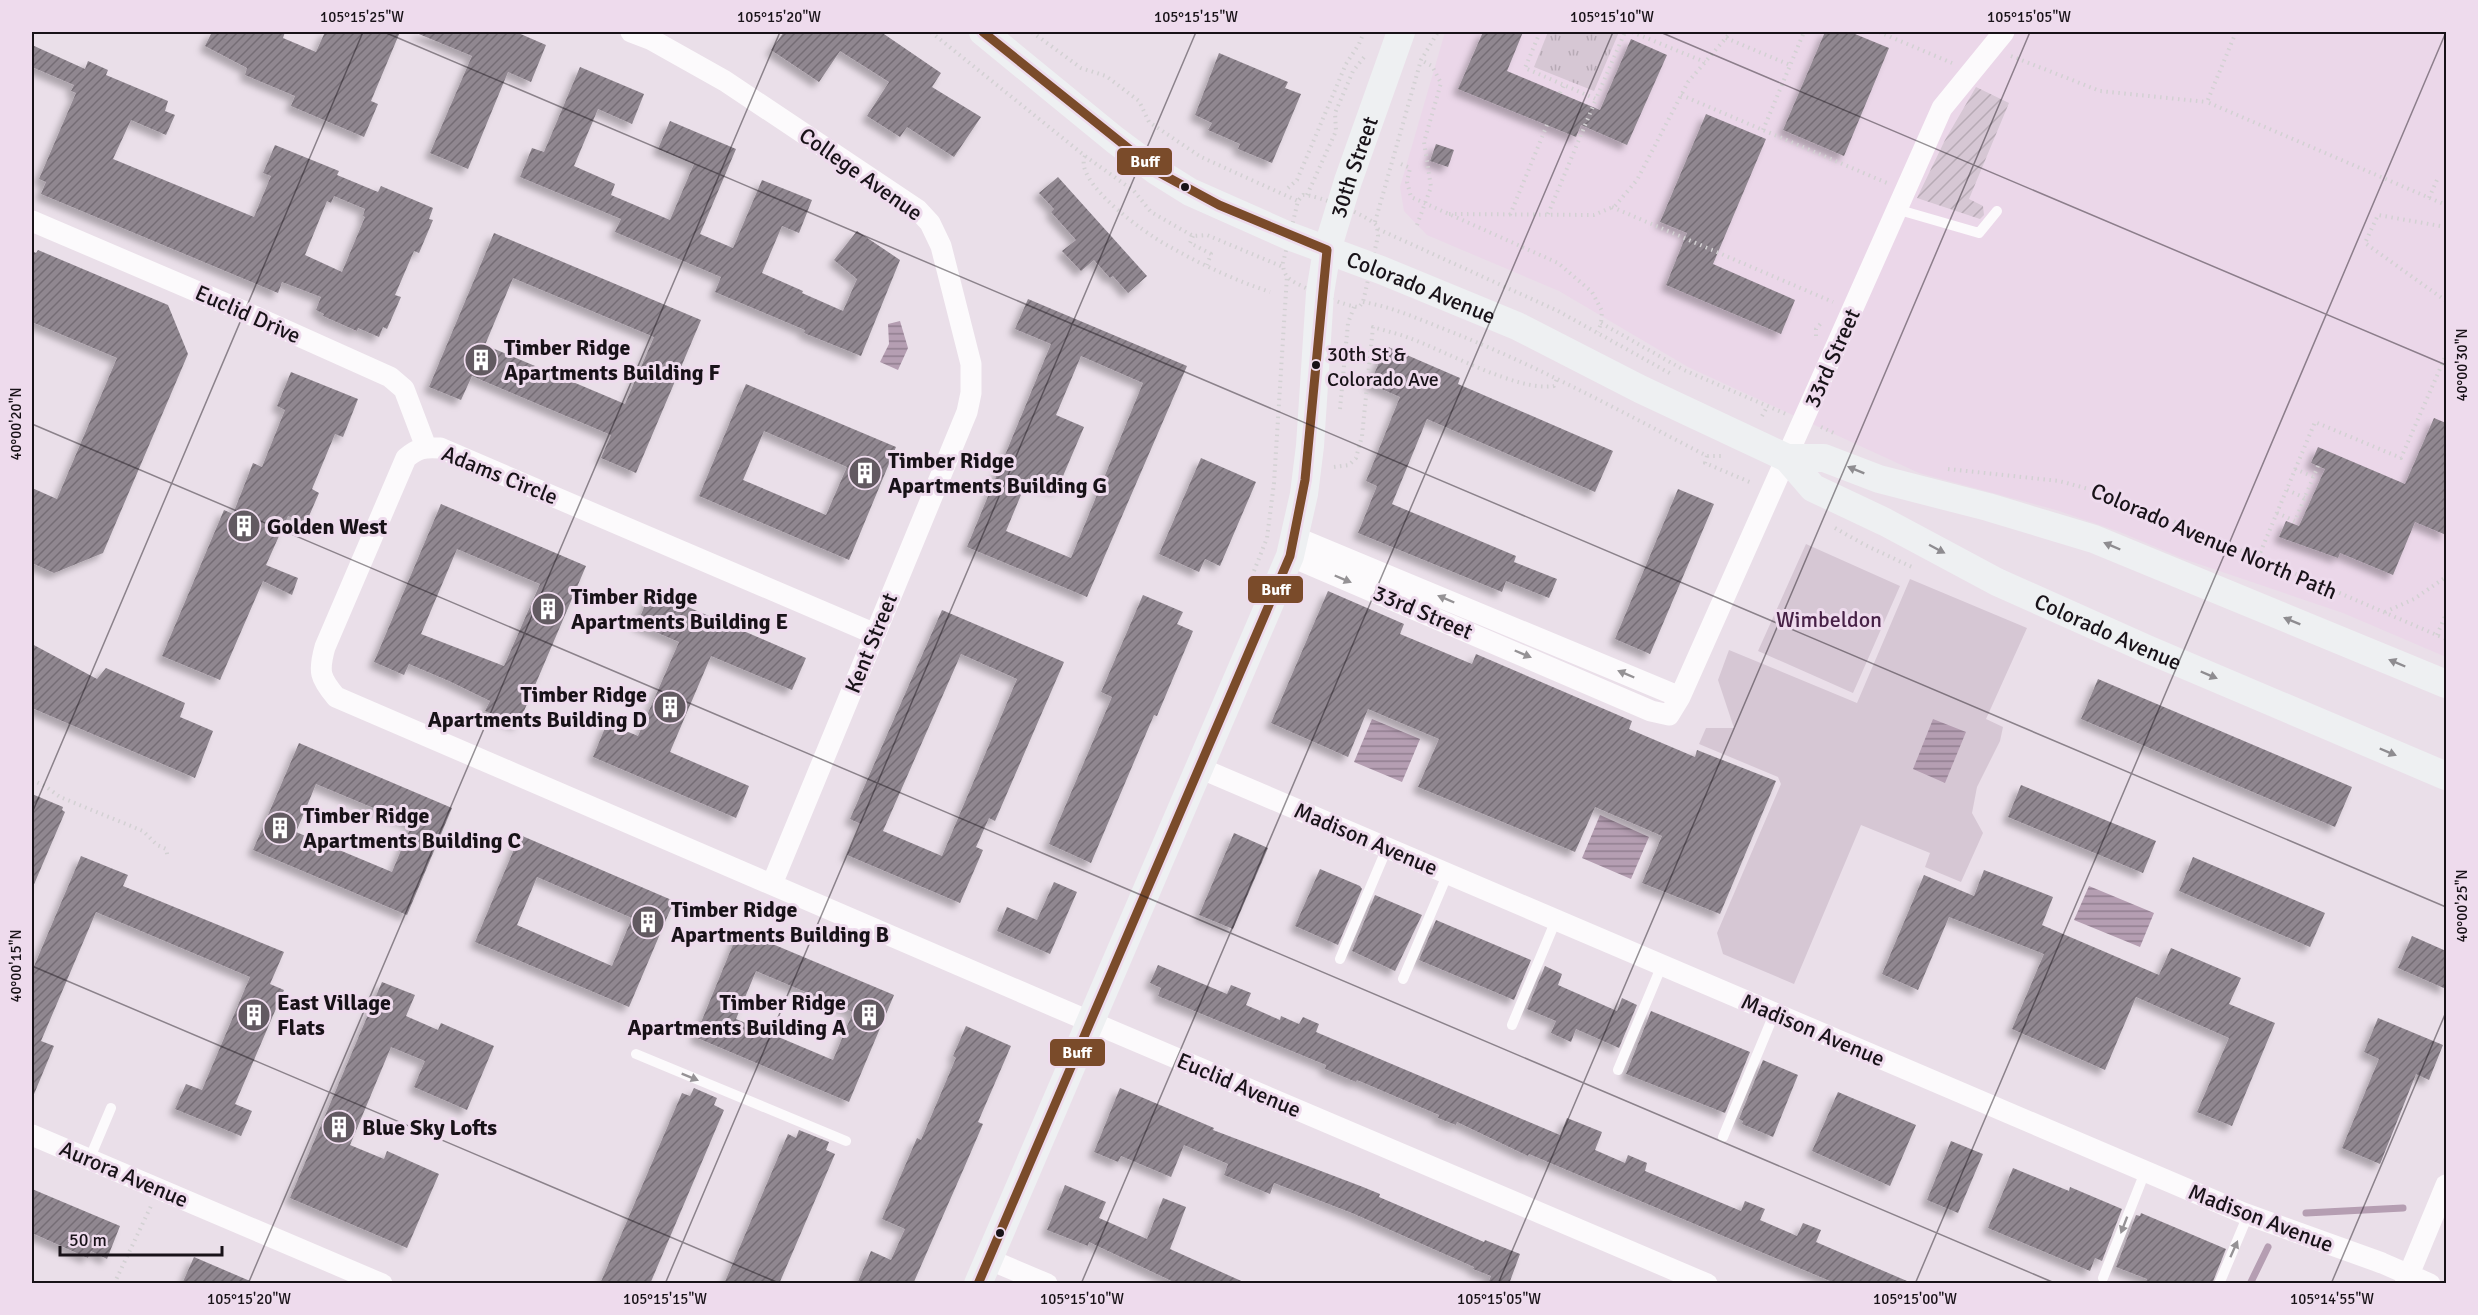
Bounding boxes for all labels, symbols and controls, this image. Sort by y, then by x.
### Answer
text: 105°15'25"W [320,8,404,26]
text: 105°15'20"W [737,8,821,26]
text: 105°15'15"W [1154,8,1238,26]
text: 105°15'10"W [1570,8,1654,26]
text: 105°15'05"W [1987,8,2071,26]
street label: 30th Street [1324,112,1384,221]
street label: College Avenue [794,122,928,226]
line badge: Buff [1116,147,1173,176]
text: Buff [1130,152,1161,172]
unlabelled marker [1179,181,1191,193]
street label: Colorado Avenue [1343,245,1500,329]
street label: Euclid Drive [191,279,305,349]
street label: 33rd Street [1798,304,1866,412]
text: 40°00'30"N [2453,328,2471,402]
place label: Timber Ridge Apartments Building F [504,334,720,386]
building icon: Timber Ridge Apartments Building F [463,342,499,378]
place label: 30th St & Colorado Ave [1327,342,1439,392]
marker: 30th St & Colorado Ave [1310,359,1322,371]
text: 40°00'20"N [7,387,25,461]
street label: Adams Circle [438,440,562,510]
place label: Timber Ridge Apartments Building G [888,447,1107,499]
building icon: Timber Ridge Apartments Building G [847,455,883,491]
one-way arrow [1847,465,1865,474]
street label: Colorado Avenue North Path [2087,477,2341,605]
building icon: Golden West [226,508,262,544]
place label: Golden West [267,513,387,540]
one-way arrow [2103,541,2121,550]
one-way arrow [1929,544,1946,554]
one-way arrow [1335,574,1353,584]
line badge: Buff [1247,575,1304,604]
street label: 33rd Street [1369,579,1477,645]
text: Buff [1261,580,1292,600]
place label: Timber Ridge Apartments Building E [571,583,788,635]
street label: Colorado Avenue [2030,587,2186,676]
street label: Kent Street [839,589,903,697]
building icon: Timber Ridge Apartments Building E [530,591,566,627]
one-way arrow [1437,594,1455,603]
park label: Wimbeldon [1776,606,1882,633]
one-way arrow [2283,616,2301,626]
one-way arrow [1515,649,1533,659]
one-way arrow [2387,658,2405,668]
one-way arrow [1617,669,1635,678]
one-way arrow [2200,671,2218,680]
place label: Timber Ridge Apartments Building D [428,681,647,733]
building icon: Timber Ridge Apartments Building D [652,689,688,725]
one-way arrow [2380,747,2398,757]
street label: Madison Avenue [1290,797,1442,881]
place label: Timber Ridge Apartments Building C [303,802,521,854]
building icon: Timber Ridge Apartments Building C [262,810,298,846]
text: 40°00'25"N [2453,869,2471,943]
place label: Timber Ridge Apartments Building B [671,896,889,948]
building icon: Timber Ridge Apartments Building B [630,904,666,940]
text: 40°00'15"N [7,929,25,1003]
street label: Madison Avenue [1737,988,1889,1072]
place label: East Village Flats [277,989,391,1041]
place label: Timber Ridge Apartments Building A [627,989,846,1041]
building icon: East Village Flats [236,997,272,1033]
building icon: Timber Ridge Apartments Building A [851,997,887,1033]
line badge: Buff [1049,1038,1106,1067]
text: Buff [1062,1043,1093,1063]
street label: Euclid Avenue [1173,1047,1305,1123]
one-way arrow [681,1073,699,1082]
building icon: Blue Sky Lofts [321,1109,357,1145]
place label: Blue Sky Lofts [362,1114,497,1141]
street label: Aurora Avenue [56,1135,192,1213]
street label: Madison Avenue [2185,1178,2337,1258]
one-way arrow [2119,1216,2129,1234]
scale bar [60,1219,222,1257]
unlabelled marker [994,1227,1006,1239]
text: 50 m [69,1229,107,1251]
one-way arrow [2229,1241,2238,1258]
text: 105°15'20"W [207,1290,291,1308]
text: 105°15'15"W [623,1290,707,1308]
text: 105°15'10"W [1040,1290,1124,1308]
text: 105°15'05"W [1457,1290,1541,1308]
text: 105°15'00"W [1873,1290,1957,1308]
text: 105°14'55"W [2290,1290,2374,1308]

